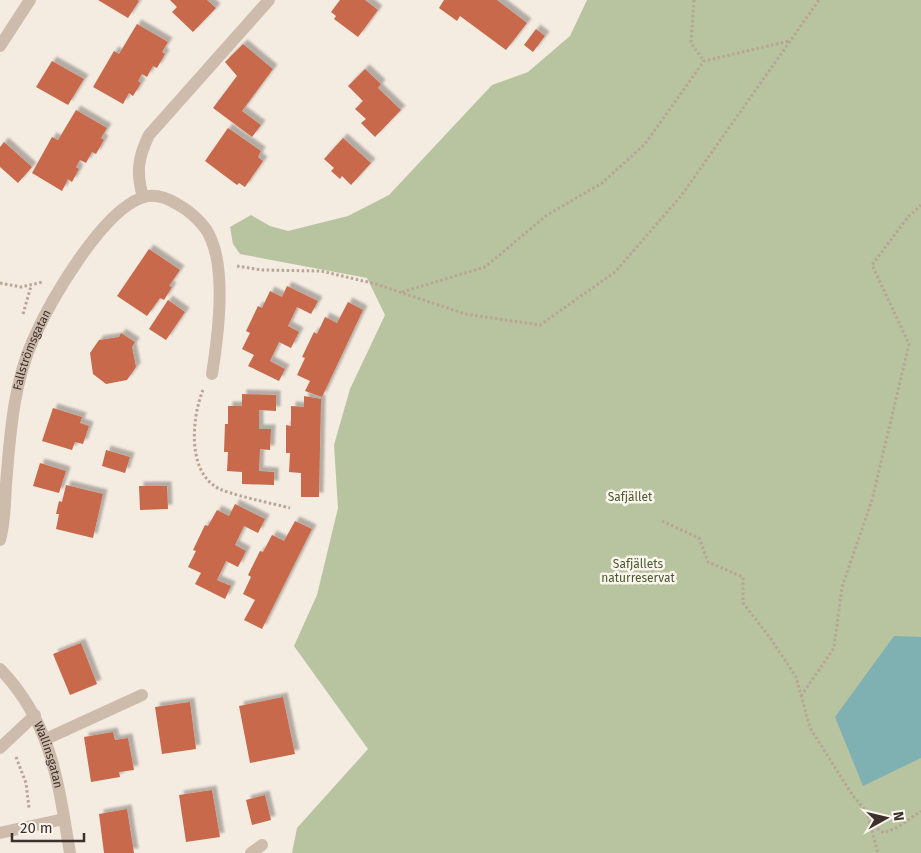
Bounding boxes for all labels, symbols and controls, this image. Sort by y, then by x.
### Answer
street label: Fallströmsgatan [10,307,54,392]
park label: Safjället [608,490,653,504]
park label: Safjällets naturreservat [601,557,676,585]
street label: Wallinsgatan [31,719,65,790]
north arrow [861,793,911,843]
scale bar [12,810,85,842]
text: N [889,810,907,822]
text: 20 m [20,819,53,837]

